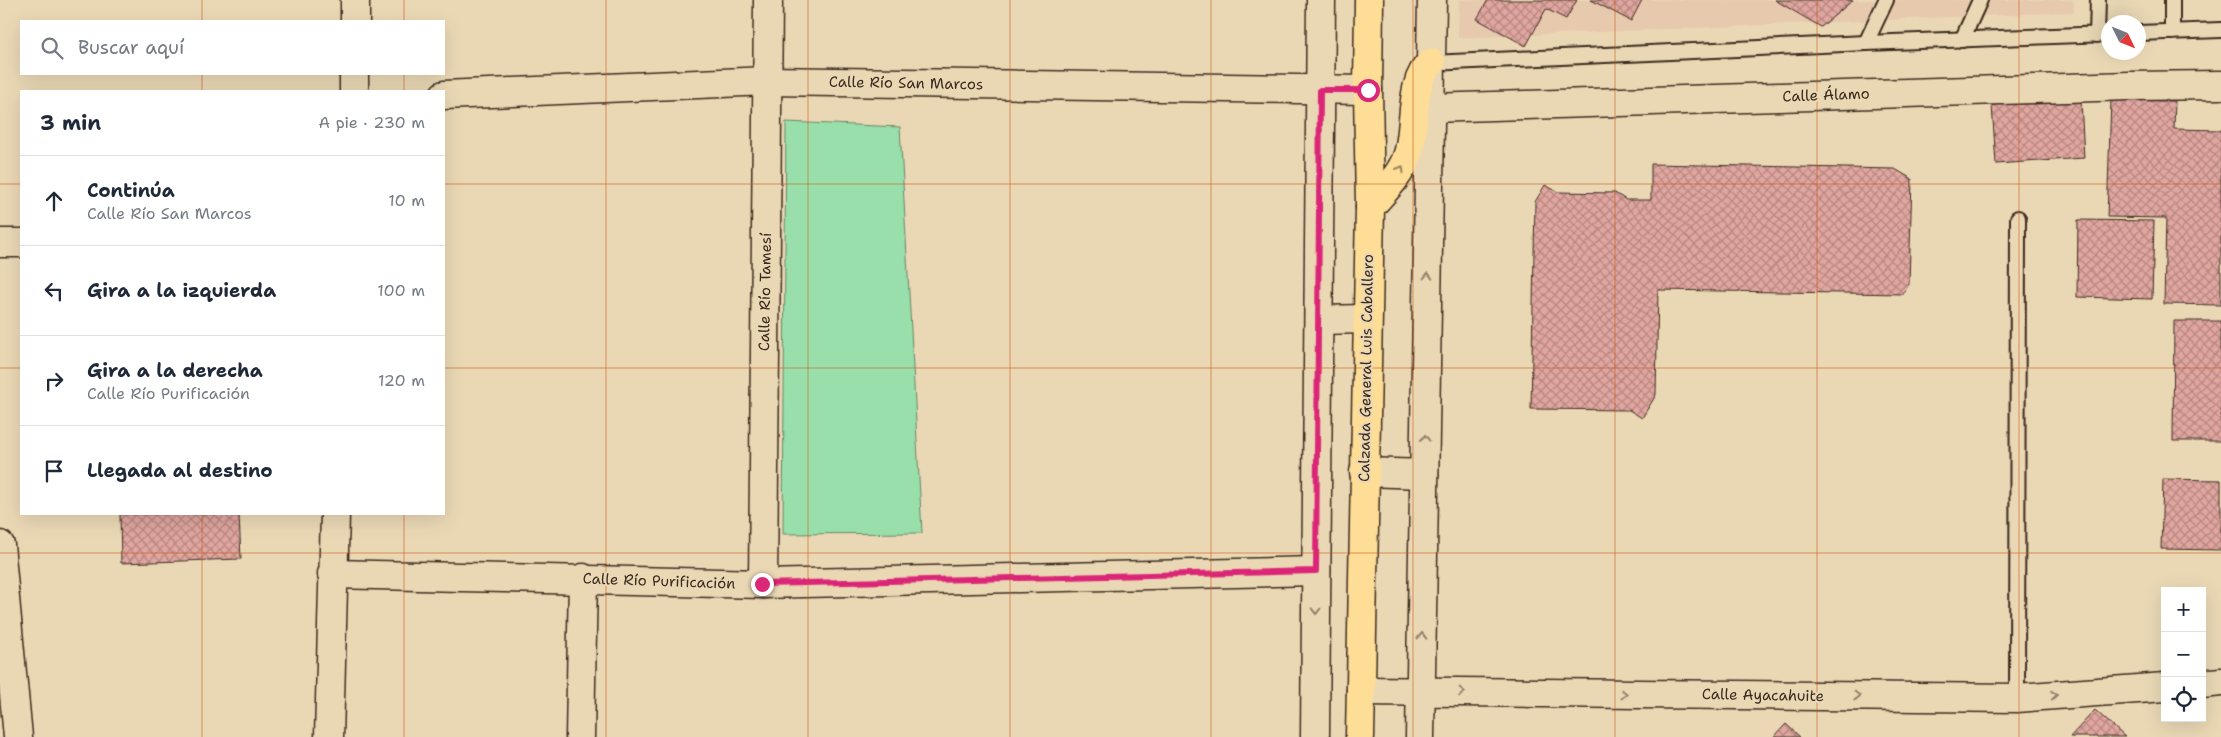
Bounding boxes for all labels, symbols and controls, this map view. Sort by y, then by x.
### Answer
north arrow [2101,15,2146,60]
search box [20,20,445,75]
icon: search [38,34,66,62]
text: Buscar aquí [78,35,184,60]
street label: Calle Río San Marcos [829,72,983,94]
route start [1357,79,1380,102]
street label: Calle Álamo [1782,82,1870,107]
text: 3 min [40,109,101,137]
text: A pie · 230 m [319,112,425,133]
one-way arrow [1394,165,1404,174]
text: Continúa [87,178,175,203]
icon: ahead [40,187,68,215]
text: 10 m [388,190,425,211]
text: Calle Río San Marcos [87,203,252,224]
street label: Calle Río Tamesí [754,232,776,351]
street label: Calzada General Luis Caballero [1354,254,1378,482]
one-way arrow [1423,272,1433,280]
icon: left [40,277,68,305]
text: Gira a la izquierda [87,278,276,303]
text: 100 m [377,280,425,301]
text: Gira a la derecha [87,358,263,383]
icon: right [40,367,68,395]
text: 120 m [378,370,425,391]
text: Calle Río Purificación [87,383,250,404]
one-way arrow [1419,434,1430,442]
icon: arrive [40,457,68,485]
text: Llegada al destino [87,458,273,483]
street label: Calle Río Purificación [582,568,736,594]
route end [751,573,774,596]
map controls [2161,587,2206,722]
button: + [2161,587,2206,632]
one-way arrow [1311,608,1321,615]
one-way arrow [1416,632,1427,640]
button: − [2161,632,2206,677]
button: locate [2161,677,2206,722]
street label: Calle Ayacahuite [1702,684,1824,706]
one-way arrow [1458,687,1466,697]
one-way arrow [1621,689,1629,699]
one-way arrow [2051,690,2059,701]
one-way arrow [1854,691,1861,701]

